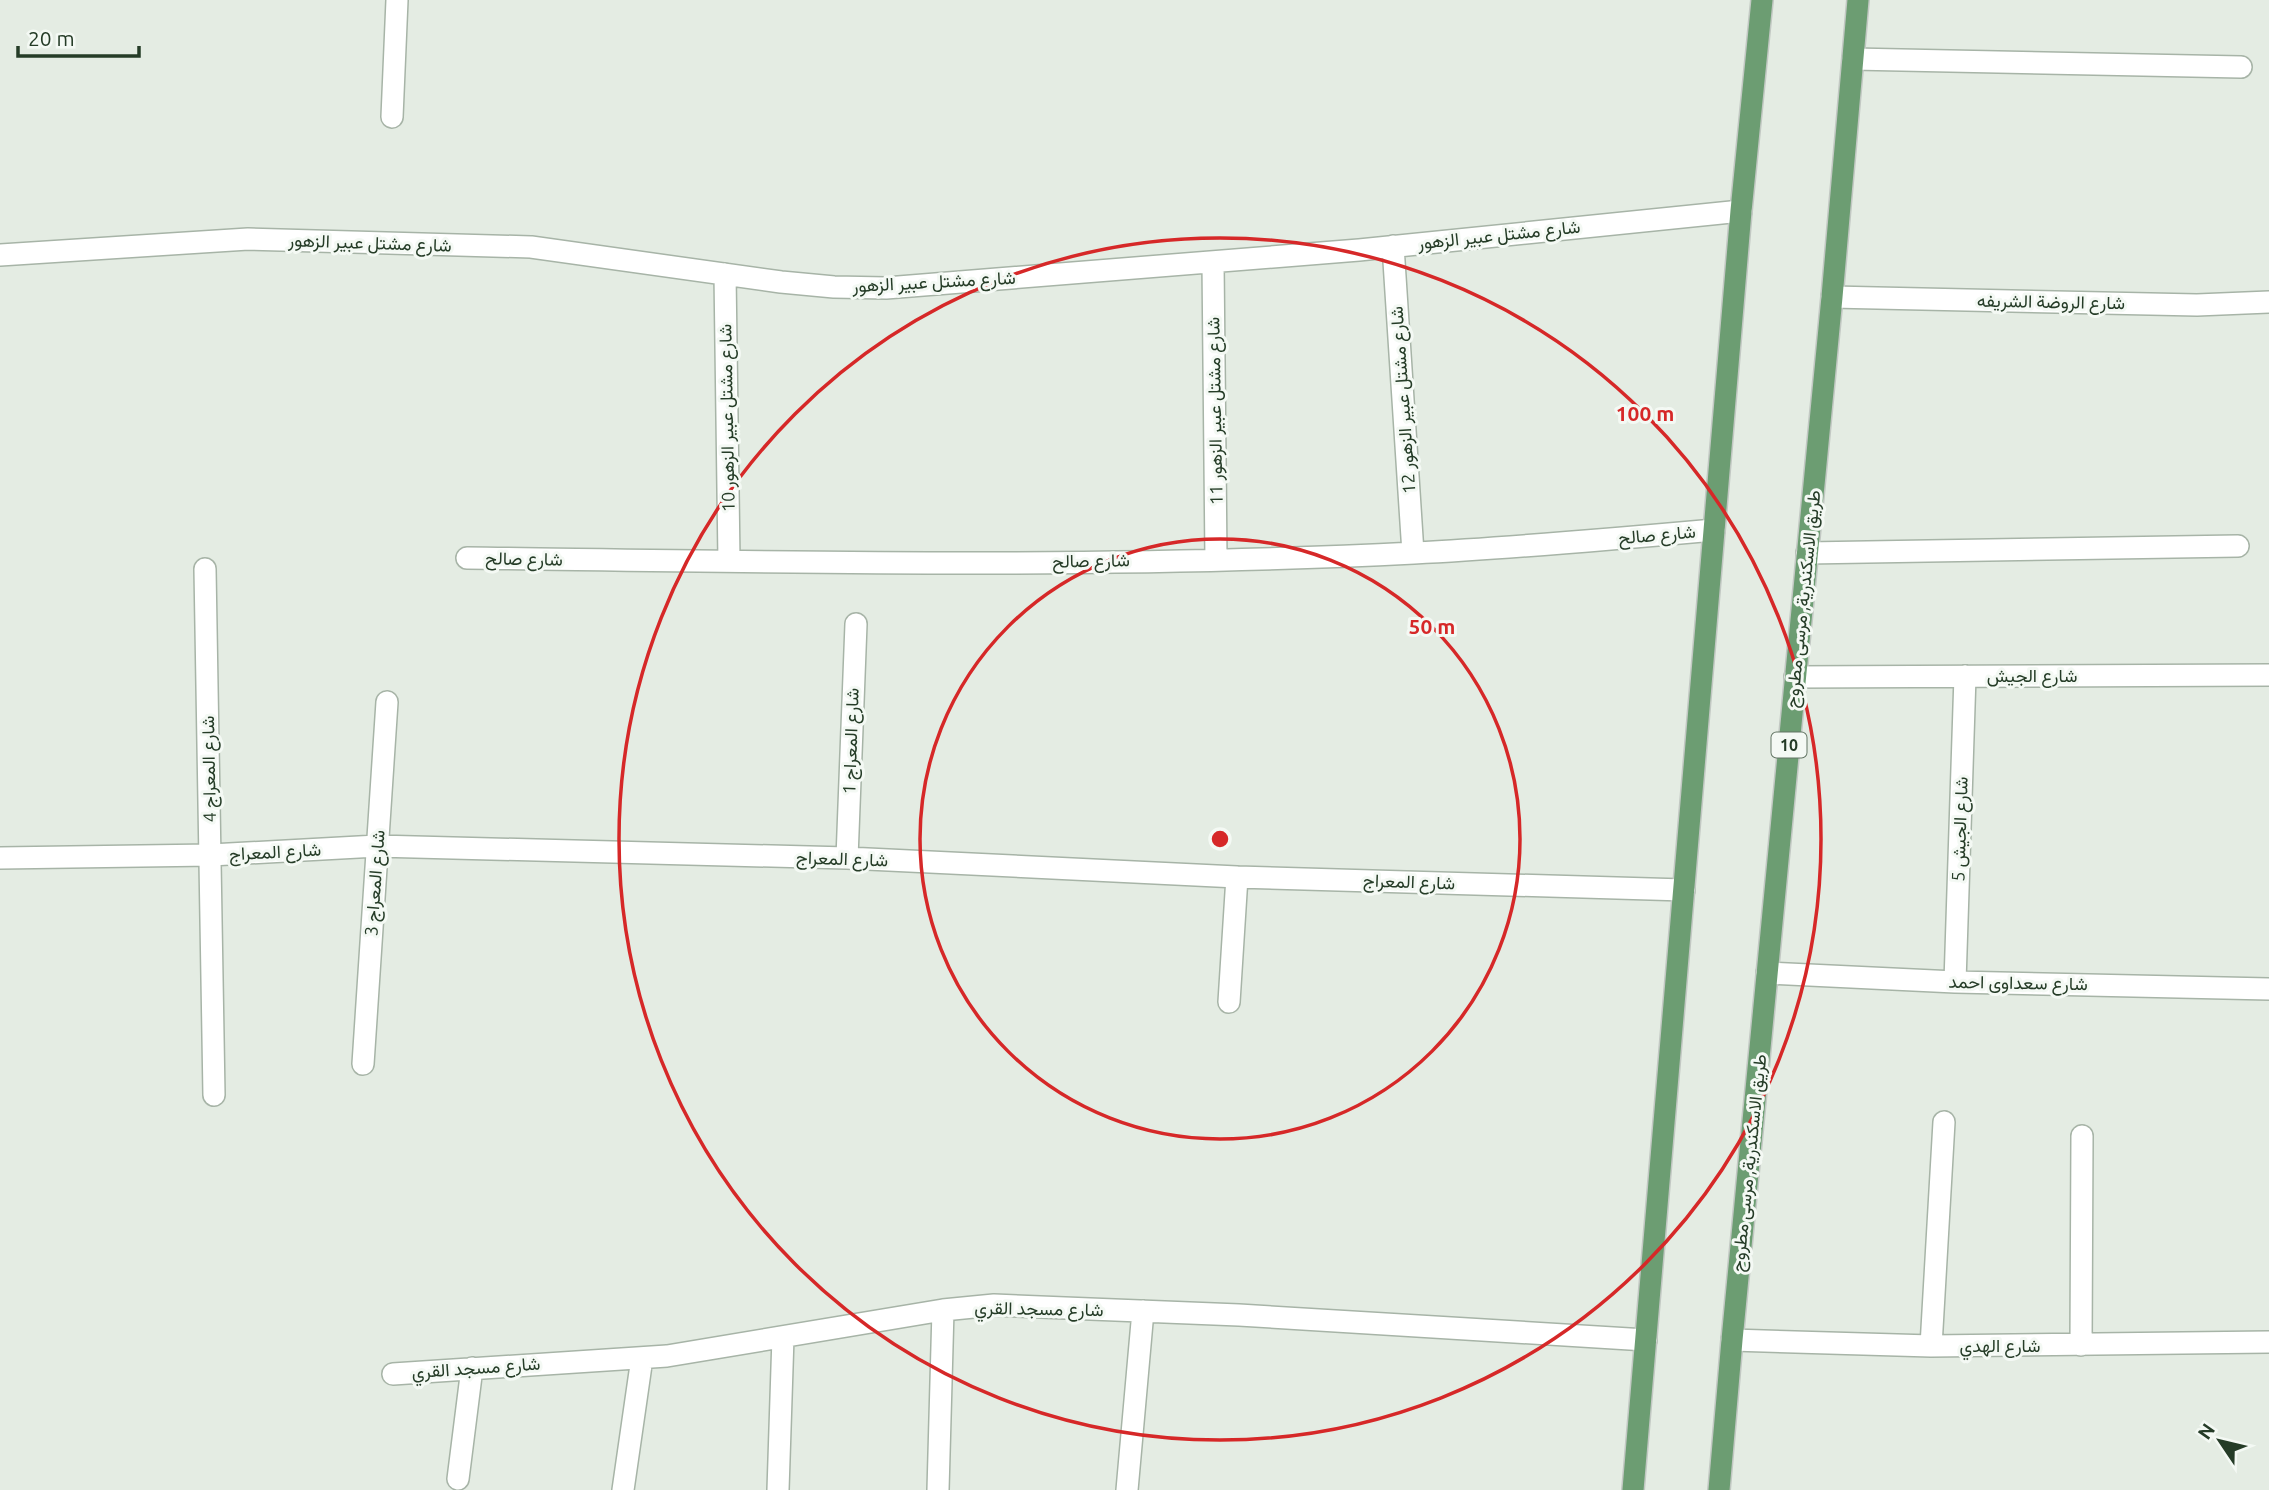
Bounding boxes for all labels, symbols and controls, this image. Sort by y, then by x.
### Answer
scale bar [18,14,138,58]
text: 20 m [28,26,75,50]
street label: شارع مشتل عبير الزهور [1415,216,1582,256]
street label: شارع مشتل عبير الزهور [287,229,452,258]
street label: شارع مشتل عبير الزهور [851,267,1016,298]
street label: شارع الروضة الشريفه [1977,290,2125,315]
street label: شارع مشتل عبير الزهور 12 [1385,305,1422,495]
street label: شارع مشتل عبير الزهور 11 [1202,317,1229,505]
street label: شارع مشتل عبير الزهور 10 [714,324,741,512]
text: 100 m [1616,401,1674,425]
street label: طريق الاسكندرية, مرسى مطروح [1781,489,1826,709]
street label: شارع صالح [1617,521,1697,550]
street label: شارع صالح [485,547,563,572]
street label: شارع صالح [1052,549,1130,574]
text: 50 m [1409,614,1455,638]
street label: شارع الجيش [1987,665,2077,688]
street label: شارع المعراج 1 [838,687,865,795]
street label: شارع المعراج 4 [197,716,222,822]
road number: 10 [1772,732,1806,758]
street label: شارع الجيش 5 [1947,776,1974,882]
centre of rings [1208,827,1232,851]
street label: شارع المعراج 3 [360,829,391,937]
street label: شارع المعراج [228,839,322,866]
street label: شارع المعراج [795,846,888,873]
street label: شارع المعراج [1362,869,1455,896]
street label: شارع سعداوى احمد [1948,971,2088,996]
street label: طريق الاسكندرية, مرسى مطروح [1727,1053,1772,1273]
street label: شارع مسجد القري [974,1297,1104,1325]
street label: شارع الهدي [1960,1335,2040,1361]
street label: شارع مسجد القري [411,1353,541,1387]
north arrow [2185,1406,2255,1476]
text: N [2193,1419,2219,1443]

